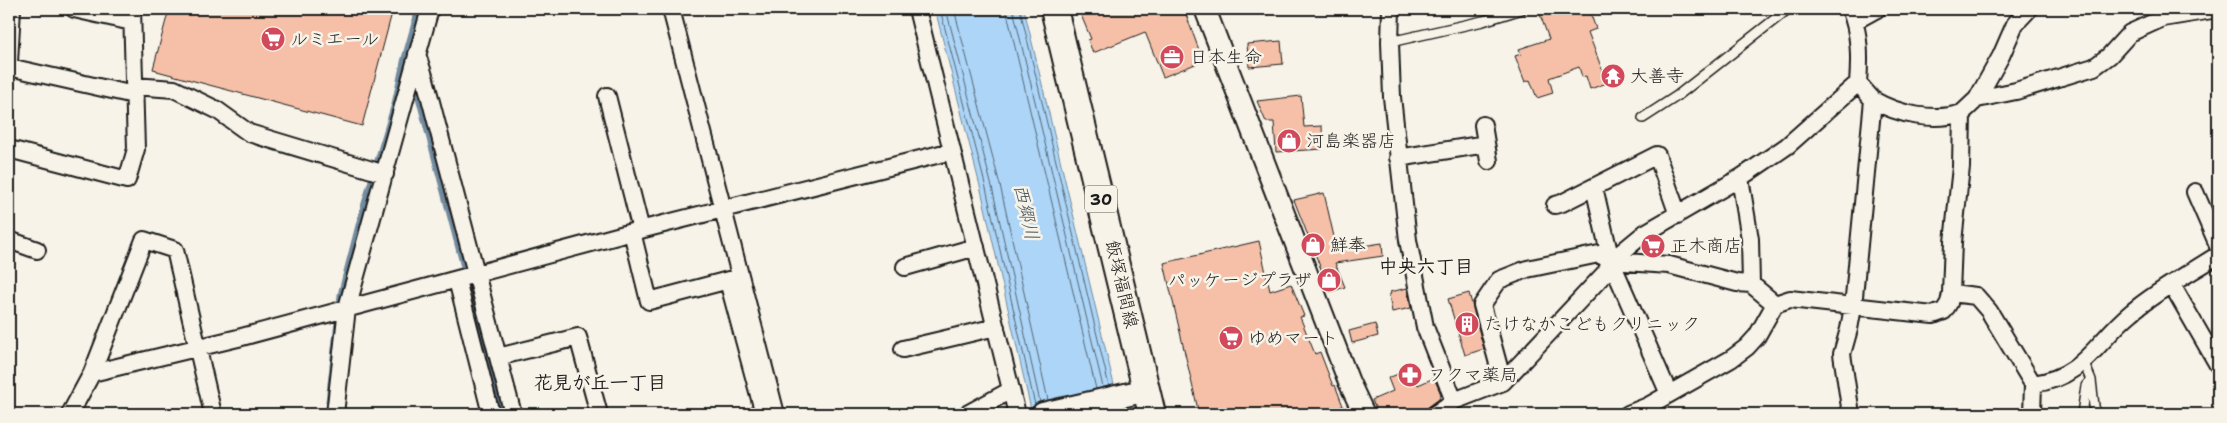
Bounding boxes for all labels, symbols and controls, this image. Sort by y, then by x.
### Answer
supermarket icon: ルミエール [260,26,286,52]
place label: ルミエール [290,27,379,51]
office icon: 日本生命 [1159,44,1185,70]
place label: 日本生命 [1190,45,1262,69]
temple icon: 大善寺 [1600,63,1626,89]
place label: 大善寺 [1630,64,1684,88]
shop icon: 河島楽器店 [1276,128,1302,154]
place label: 河島楽器店 [1306,129,1396,153]
water label: 西郷川 [1008,182,1045,243]
road number: 30 [1085,185,1117,212]
shop icon: 鮮奉 [1300,232,1326,258]
place label: 鮮奉 [1330,233,1366,257]
supermarket icon: 正木商店 [1640,233,1666,259]
place label: 正木商店 [1670,234,1742,258]
street label: 飯塚福間線 [1100,237,1144,331]
district label: 中央六丁目 [1378,254,1474,279]
shop icon: パッケージプラザ [1316,267,1342,293]
place label: パッケージプラザ [1168,268,1312,292]
building icon: たけなかこどもクリニック [1454,311,1480,337]
place label: たけなかこどもクリニック [1484,312,1700,336]
supermarket icon: ゆめマート [1218,325,1244,351]
place label: ゆめマート [1248,326,1338,350]
pharmacy icon: フクマ薬局 [1397,362,1423,388]
place label: フクマ薬局 [1428,363,1518,387]
district label: 花見が丘一丁目 [533,370,667,395]

